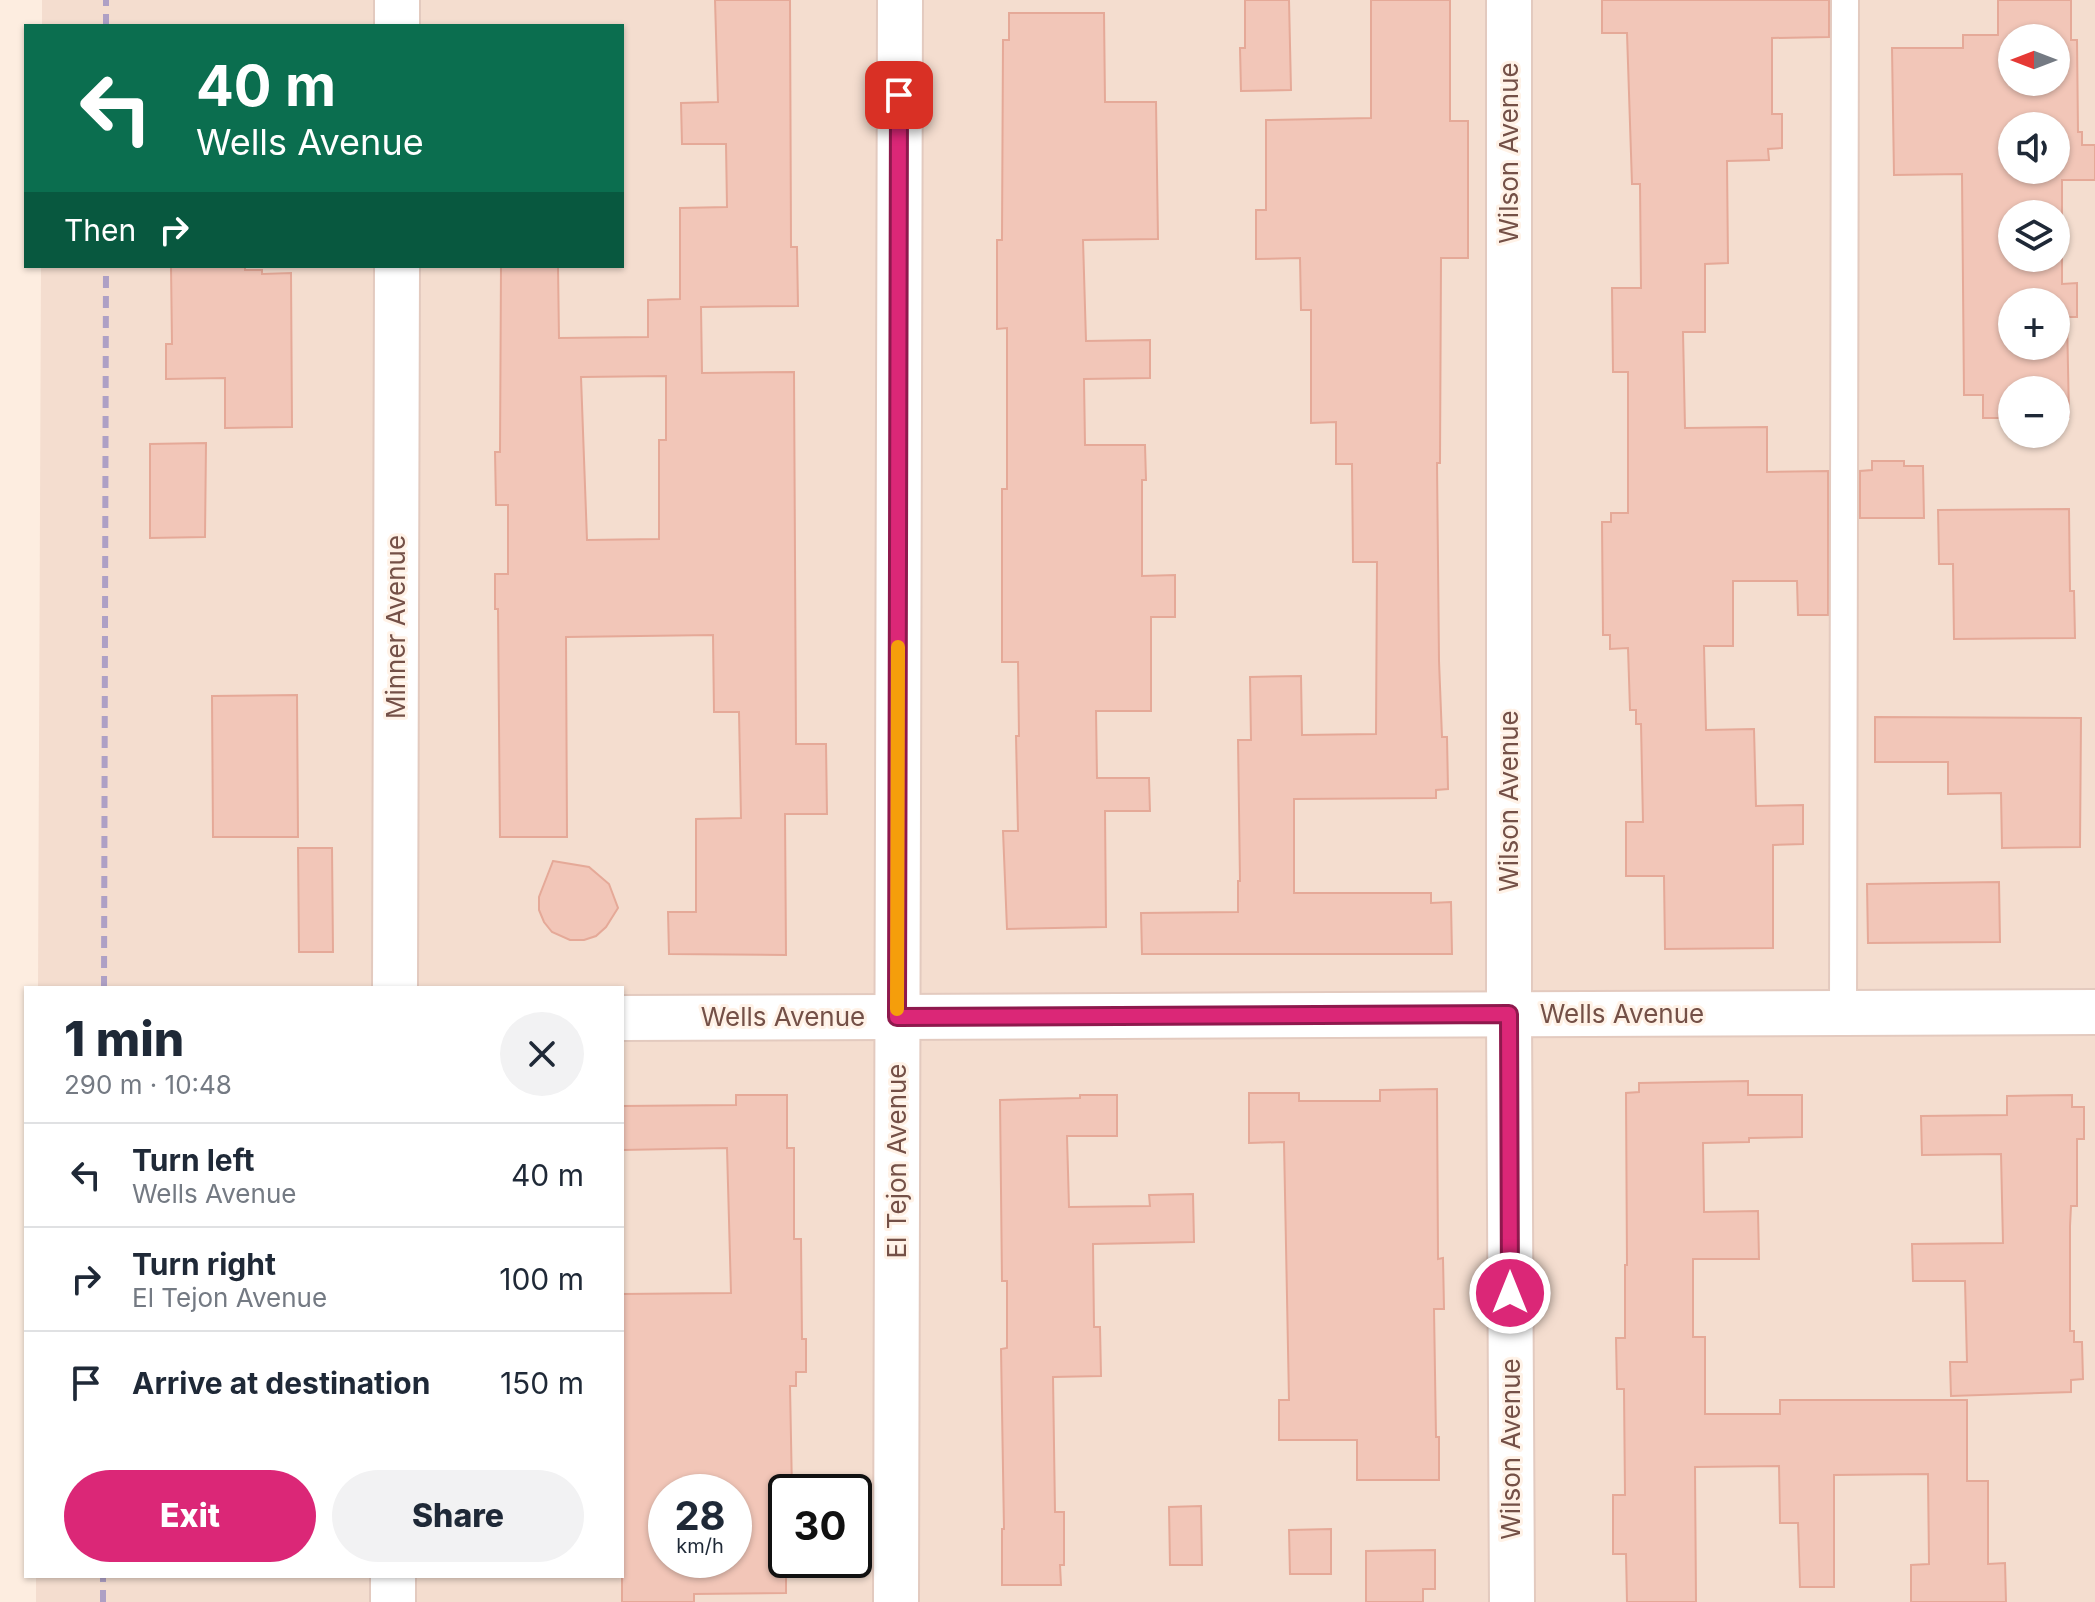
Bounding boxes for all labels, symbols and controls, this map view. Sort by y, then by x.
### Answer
north arrow [1998,24,2070,96]
map controls [1998,24,2070,448]
text: 40 m [196,52,336,120]
icon: left [64,56,168,160]
pin [865,61,933,129]
street label: Wilson Avenue [1493,62,1524,244]
icon: arrive [877,73,921,117]
button: sound [1998,112,2070,184]
text: Wells Avenue [196,120,424,164]
button: layers [1998,200,2070,272]
icon: right [152,208,196,252]
text: Then [64,212,136,248]
button: + [1998,288,2070,360]
button: − [1998,376,2070,448]
street label: Minner Avenue [380,535,411,719]
street label: Wilson Avenue [1493,710,1524,892]
street label: Wells Avenue [1540,998,1704,1029]
street label: Wells Avenue [701,1001,865,1032]
text: 1 min [64,1009,184,1068]
button: close [500,1012,584,1096]
street label: El Tejon Avenue [881,1063,912,1259]
text: 290 m · 10:48 [64,1069,232,1100]
text: Turn left [132,1142,254,1178]
icon: left [64,1153,108,1197]
text: 40 m [511,1157,584,1193]
text: Wells Avenue [132,1178,296,1209]
text: Turn right [132,1246,276,1282]
position arrow [1468,1251,1552,1335]
icon: right [64,1257,108,1301]
text: 100 m [499,1261,584,1297]
text: El Tejon Avenue [132,1282,327,1313]
street label: Wilson Avenue [1495,1358,1526,1540]
icon: arrive [64,1361,108,1405]
text: Arrive at destination [132,1365,430,1401]
text: 150 m [500,1365,584,1401]
button: Exit [64,1470,316,1562]
button: Share [332,1470,584,1562]
speed limit sign: 30 [768,1474,872,1578]
text: 28 [674,1491,726,1540]
text: km/h [676,1534,724,1558]

